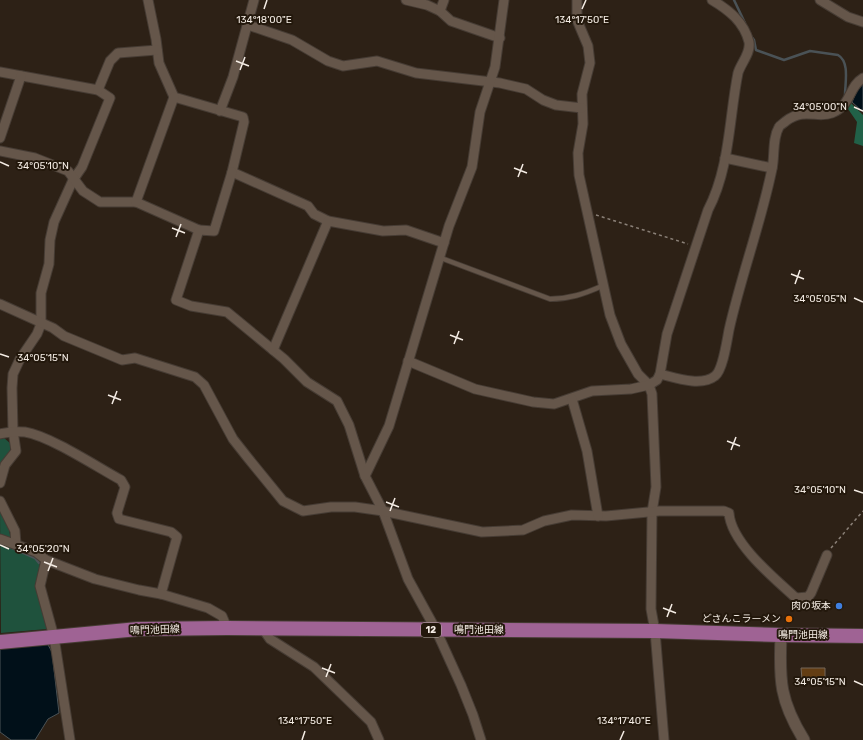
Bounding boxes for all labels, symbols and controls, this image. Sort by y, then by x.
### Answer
text: 134°18'00"E [236,14,292,26]
text: 134°17'50"E [555,14,609,26]
text: 34°05'00"N [793,101,847,113]
text: 34°05'10"N [17,160,69,172]
text: 34°05'05"N [793,293,847,305]
text: 34°05'15"N [17,352,69,364]
text: 34°05'10"N [794,484,846,496]
text: 34°05'20"N [16,543,70,555]
place label: 肉の坂本 [791,600,831,612]
marker: 肉の坂本 [834,601,844,611]
place label: どさんこラーメン [702,613,781,625]
marker: どさんこラーメン [784,614,794,624]
street label: 鳴門池田線 [130,623,180,637]
road number: 12 [421,623,441,637]
street label: 鳴門池田線 [454,624,504,636]
street label: 鳴門池田線 [778,629,828,641]
text: 34°05'15"N [794,676,846,688]
text: 134°17'50"E [278,715,332,727]
text: 134°17'40"E [597,715,651,727]

